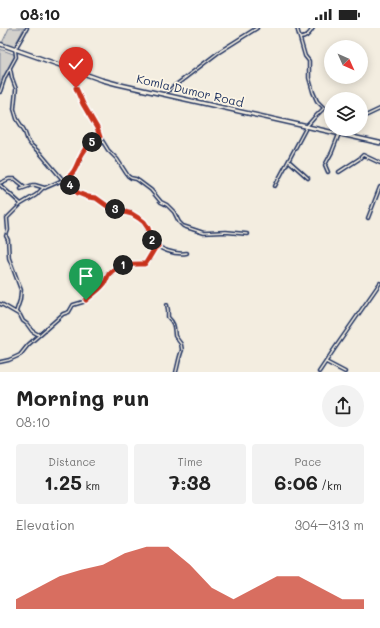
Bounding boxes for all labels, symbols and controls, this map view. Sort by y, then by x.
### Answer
text: 08:10 [20,4,60,24]
north arrow [324,40,368,84]
map controls [324,40,368,136]
pin [59,47,93,88]
icon: check [65,53,87,75]
street label: Komla Dumor Road [135,70,246,110]
button: layers [324,92,368,136]
pin: 5 [82,132,102,152]
text: 5 [89,134,95,149]
pin: 4 [60,175,80,195]
text: 4 [67,177,73,192]
pin: 3 [105,199,125,219]
text: 3 [112,201,118,216]
pin: 2 [142,230,162,250]
text: 2 [149,232,155,247]
pin: 1 [113,255,133,275]
text: 1 [121,257,125,272]
pin [69,259,103,300]
icon: arrive [75,265,97,287]
text: Morning run [16,383,149,412]
button: share [322,385,364,427]
text: 08:10 [16,413,50,430]
text: Distance [48,454,96,469]
text: Time [177,454,203,469]
text: Pace [295,454,321,469]
text: 1.25 [44,469,82,495]
text: 7:38 [169,469,211,495]
text: 6:06 [274,469,318,495]
text: km [82,478,100,493]
text: /km [318,478,342,493]
text: Elevation [16,516,74,533]
text: 304–313 m [295,516,364,533]

